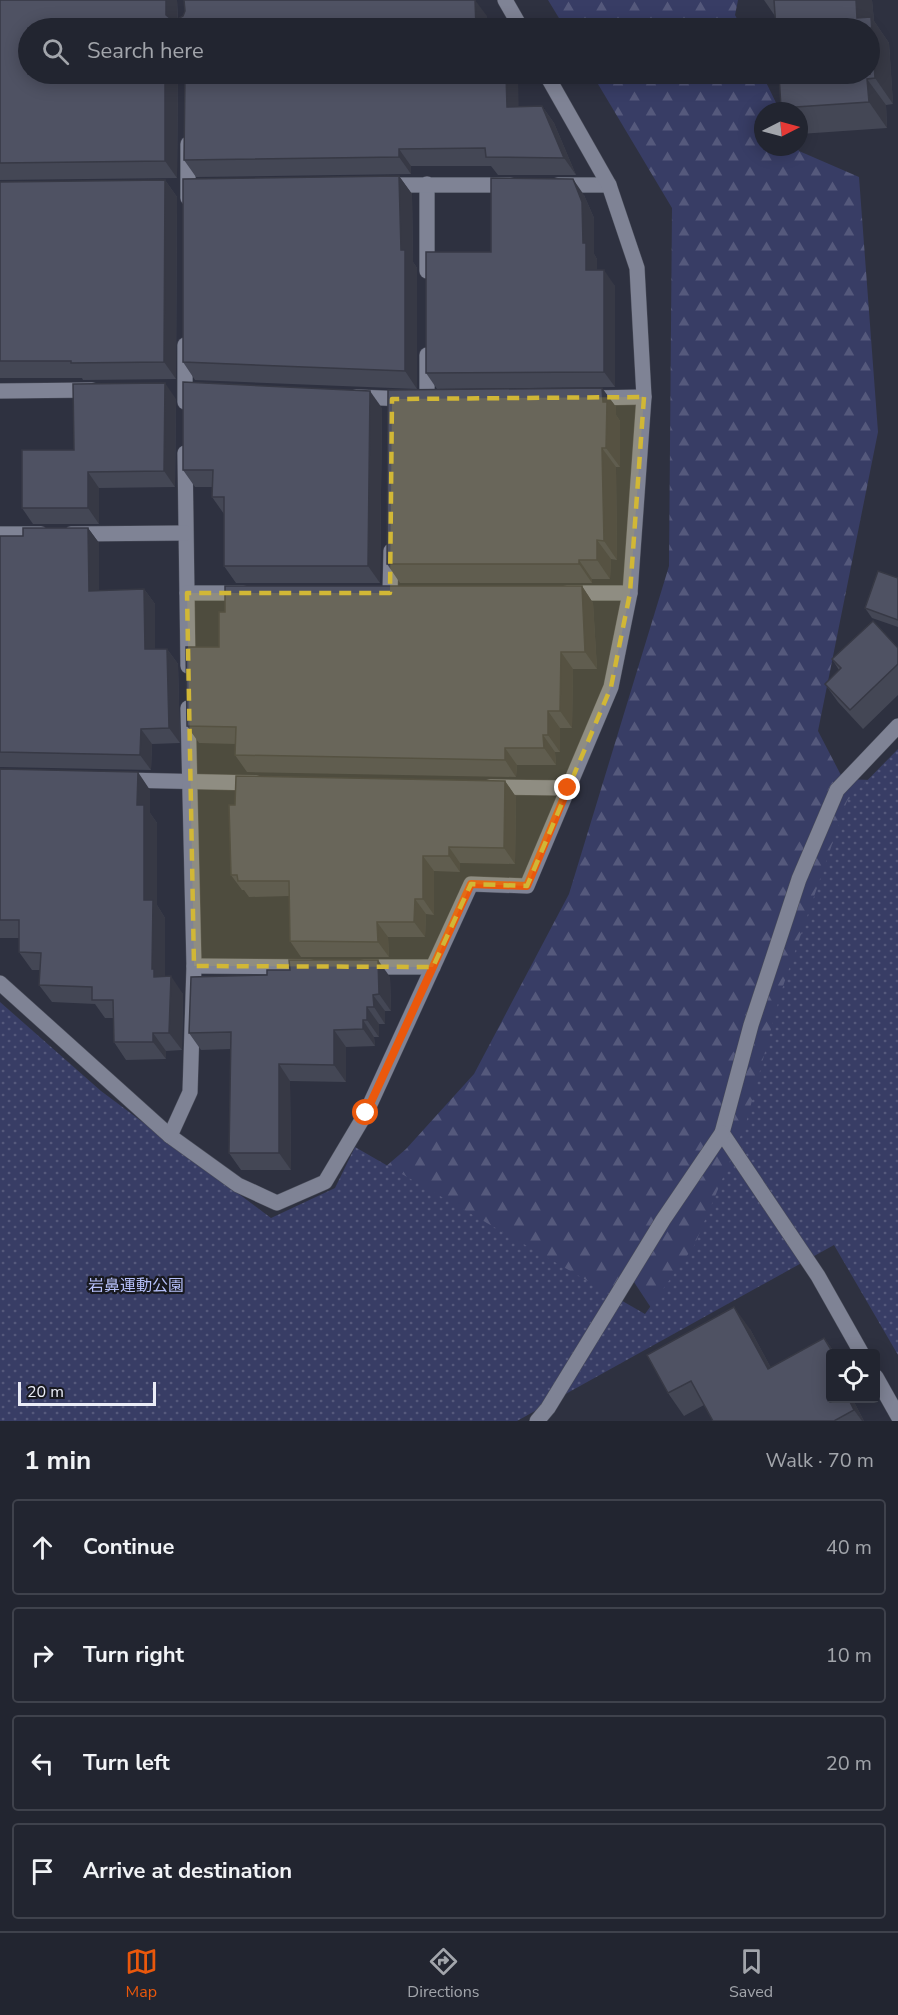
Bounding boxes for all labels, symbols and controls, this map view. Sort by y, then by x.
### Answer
search box [18,18,880,84]
icon: search [39,35,72,68]
text: Search here [87,36,204,66]
north arrow [754,102,808,156]
route end [554,774,580,800]
route start [352,1099,378,1125]
park label: 岩鼻運動公園 [88,1275,184,1297]
map controls [826,1349,880,1403]
button: locate [826,1349,880,1403]
scale bar [18,1379,156,1406]
text: 20 m [27,1381,64,1403]
text: 1 min [24,1443,91,1478]
text: Walk · 70 m [766,1447,874,1474]
icon: ahead [26,1531,59,1564]
text: Continue [83,1532,174,1562]
text: 40 m [826,1534,872,1561]
icon: right [26,1639,59,1672]
text: Turn right [83,1640,184,1670]
text: 10 m [826,1642,872,1669]
icon: left [26,1747,59,1780]
text: Turn left [83,1748,170,1778]
text: 20 m [826,1750,872,1777]
icon: arrive [26,1855,59,1888]
text: Arrive at destination [83,1856,292,1886]
tab: Map [125,1945,158,2003]
tab: Directions [407,1945,479,2003]
tab: Saved [729,1945,773,2003]

